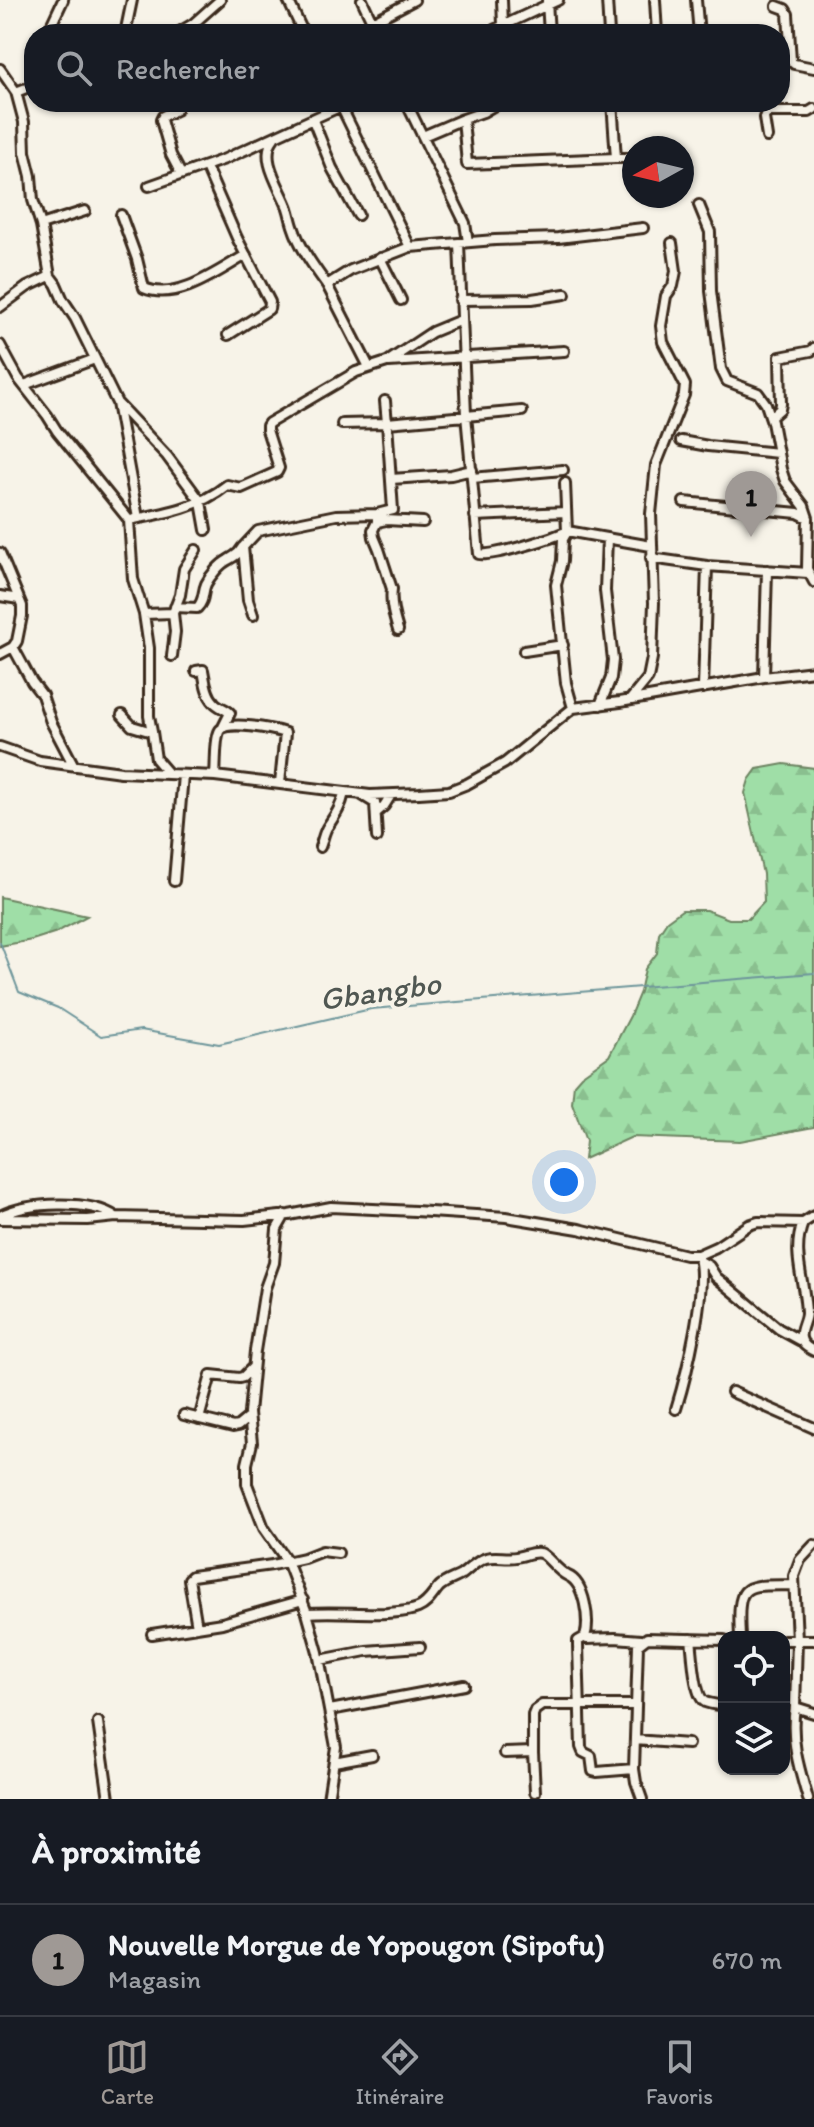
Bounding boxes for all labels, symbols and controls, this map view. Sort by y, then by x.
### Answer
search box [24,24,790,112]
icon: search [52,46,96,90]
text: Rechercher [116,50,260,87]
north arrow [622,136,694,208]
pin: 1 [725,471,777,537]
water label: Gbangbo [317,963,445,1018]
your location [544,1162,584,1202]
map controls [718,1631,790,1775]
button: locate [718,1631,790,1703]
button: layers [718,1703,790,1775]
text: À proximité [32,1831,201,1872]
text: Nouvelle Morgue de Yopougon (Sipofu) [108,1926,605,1963]
text: 1 [52,1944,64,1976]
text: 670 m [712,1944,782,1976]
text: Magasin [108,1963,201,1995]
tab: Carte [101,2035,154,2110]
tab: Itinéraire [356,2035,444,2110]
tab: Favoris [646,2035,713,2110]

